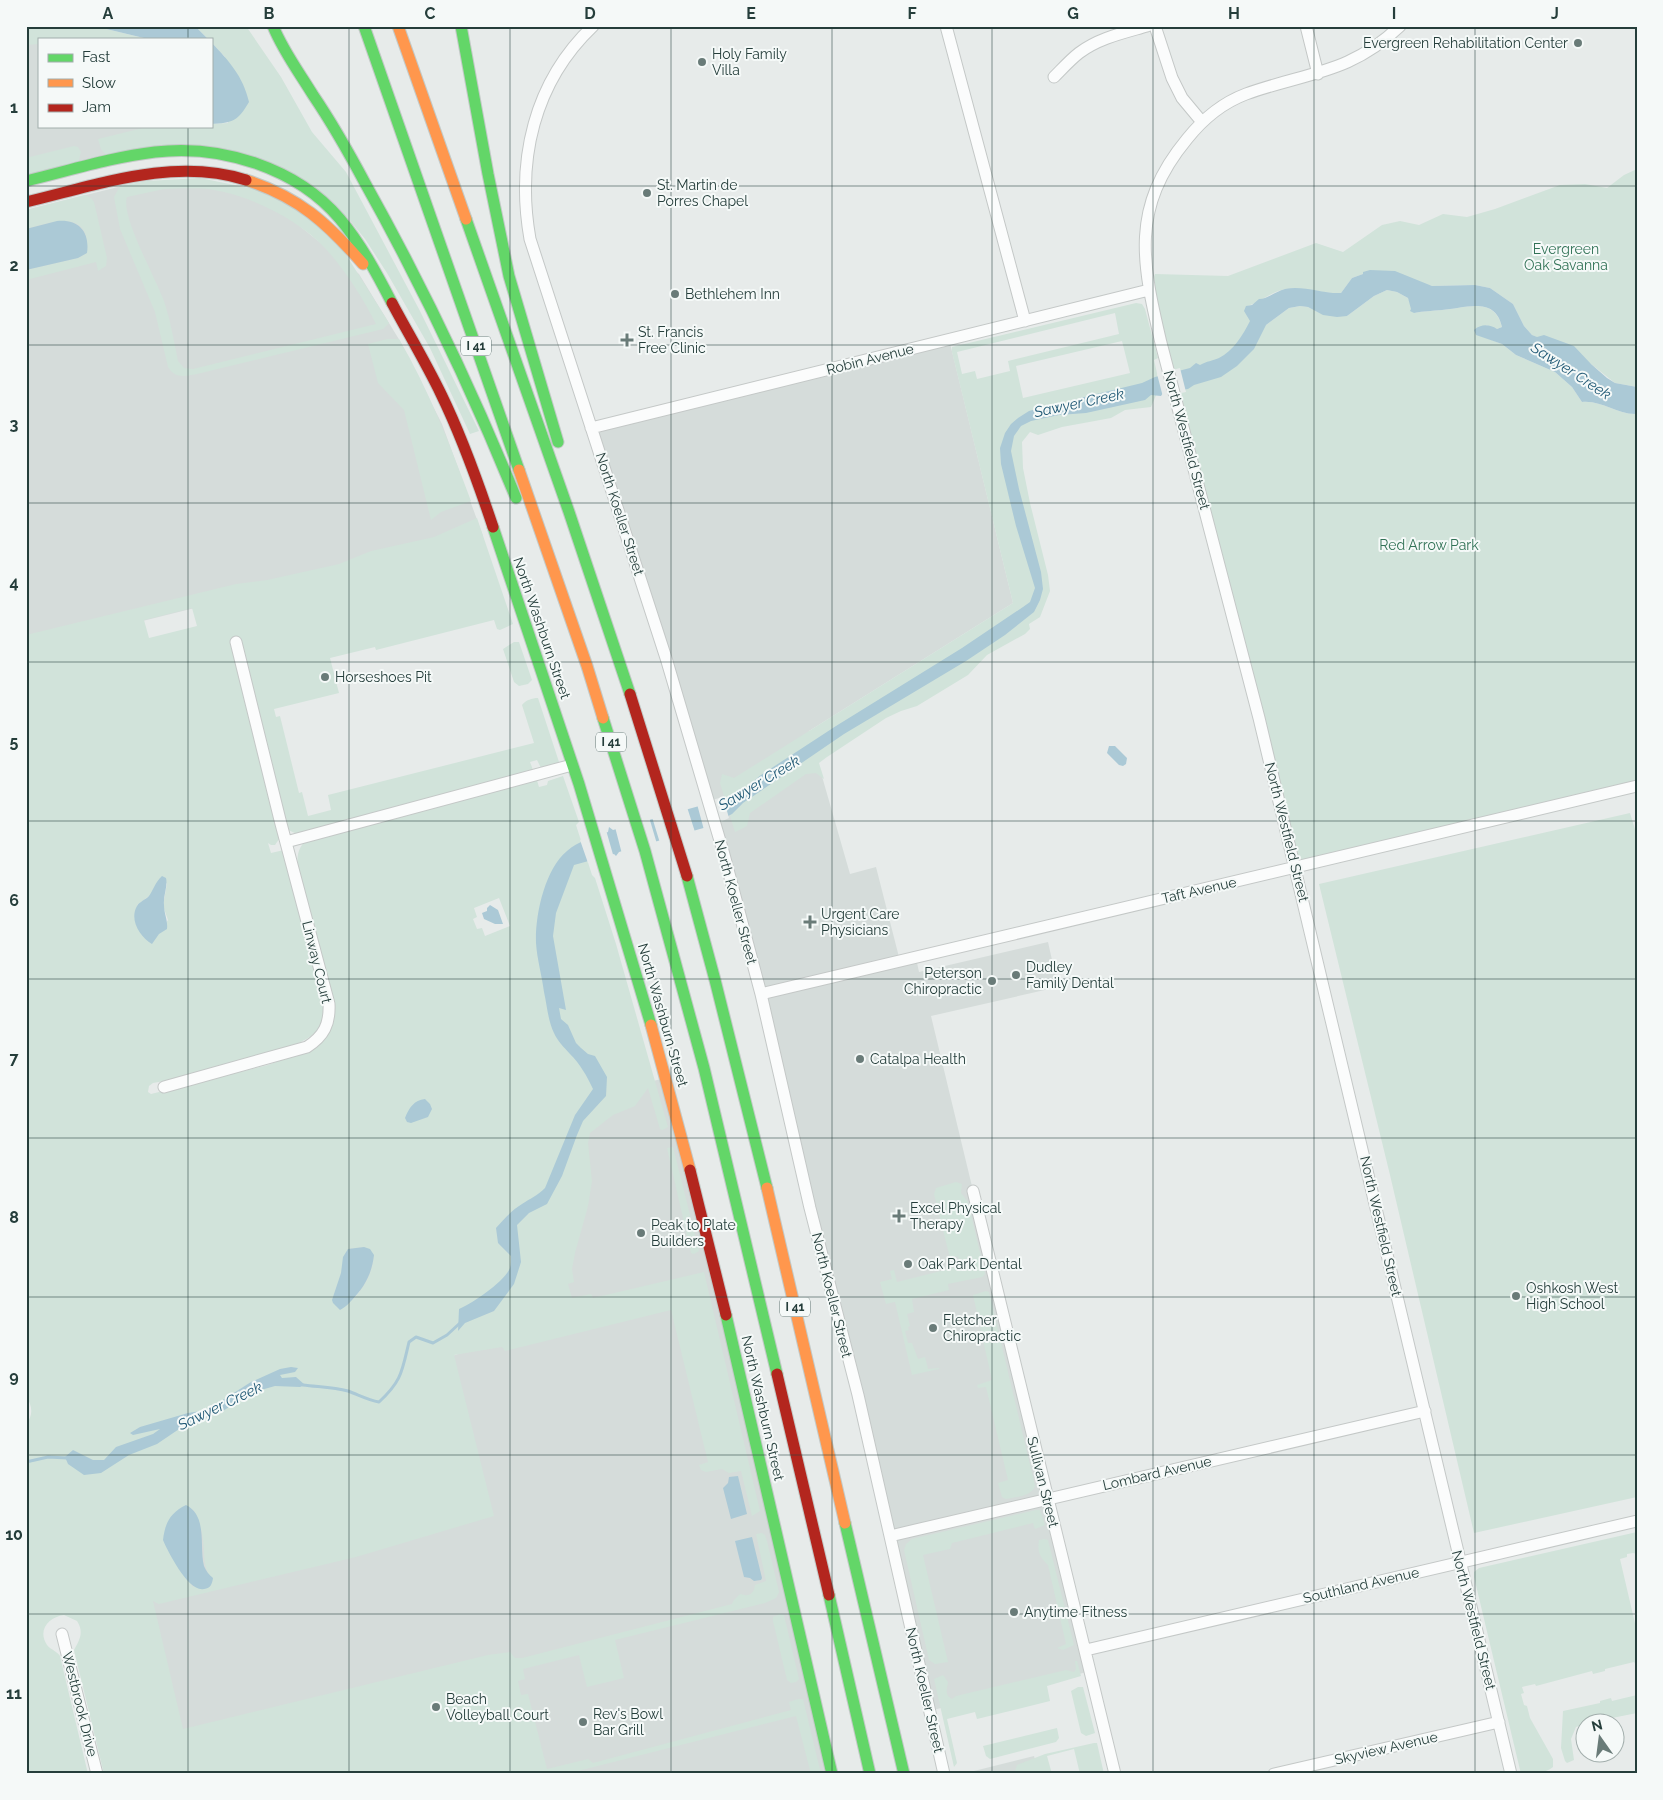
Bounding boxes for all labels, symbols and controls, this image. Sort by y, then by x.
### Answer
text: A [103,4,114,23]
text: B [264,4,275,23]
text: C [425,4,436,23]
text: D [584,4,596,23]
text: E [746,4,756,23]
text: F [907,4,917,23]
text: G [1067,4,1079,23]
text: H [1228,4,1240,23]
text: I [1392,4,1396,23]
text: J [1551,4,1559,23]
place label: Evergreen Rehabilitation Center [1363,35,1568,51]
marker: Evergreen Rehabilitation Center [1572,37,1584,49]
legend [38,38,212,128]
place label: Holy Family Villa [712,46,787,78]
text: Fast [82,48,110,66]
marker: Holy Family Villa [696,56,708,68]
text: Slow [82,74,116,92]
text: 1 [10,98,18,117]
text: Jam [82,98,111,116]
place label: St. Martin de Porres Chapel [657,177,748,209]
marker: St. Martin de Porres Chapel [641,187,653,199]
park label: Evergreen Oak Savanna [1524,241,1608,273]
text: 2 [9,256,19,275]
place label: Bethlehem Inn [685,286,780,302]
marker: Bethlehem Inn [669,288,681,300]
place label: St. Francis Free Clinic [638,324,706,356]
marker: St. Francis Free Clinic [620,333,634,347]
road number: I 41 [461,336,491,356]
water label: Sawyer Creek [1527,338,1614,404]
street label: Robin Avenue [825,340,915,378]
street label: North Westfield Street [1161,369,1213,512]
water label: Sawyer Creek [1031,385,1126,422]
text: 3 [10,415,19,434]
street label: North Koeller Street [593,451,648,578]
park label: Red Arrow Park [1379,537,1479,553]
street label: North Washburn Street [510,555,574,701]
text: 4 [9,573,19,592]
place label: Horseshoes Pit [335,669,432,685]
marker: Horseshoes Pit [319,671,331,683]
text: 5 [10,732,19,751]
road number: I 41 [596,732,626,752]
water label: Sawyer Creek [714,752,803,815]
street label: North Westfield Street [1262,760,1312,904]
street label: North Koeller Street [712,838,760,966]
street label: Taft Avenue [1160,874,1238,906]
text: 6 [9,891,19,910]
place label: Urgent Care Physicians [821,906,900,938]
marker: Urgent Care Physicians [803,915,817,929]
street label: Linway Court [299,919,335,1005]
street label: North Washburn Street [635,941,691,1089]
place label: Dudley Family Dental [1026,959,1114,991]
place label: Peterson Chiropractic [904,965,982,997]
marker: Dudley Family Dental [1010,969,1022,981]
marker: Peterson Chiropractic [986,975,998,987]
text: 7 [10,1049,19,1068]
place label: Catalpa Health [870,1051,966,1067]
marker: Catalpa Health [854,1053,866,1065]
street label: North Westfield Street [1357,1154,1405,1298]
place label: Excel Physical Therapy [910,1200,1001,1232]
text: 8 [9,1208,19,1227]
marker: Excel Physical Therapy [892,1209,906,1223]
place label: Peak to Plate Builders [651,1217,736,1249]
marker: Peak to Plate Builders [635,1227,647,1239]
street label: North Koeller Street [809,1231,855,1359]
place label: Oak Park Dental [918,1256,1022,1272]
marker: Oak Park Dental [902,1258,914,1270]
place label: Oshkosh West High School [1526,1280,1619,1312]
marker: Oshkosh West High School [1510,1290,1522,1302]
road number: I 41 [780,1298,810,1316]
place label: Fletcher Chiropractic [943,1312,1021,1344]
marker: Fletcher Chiropractic [927,1322,939,1334]
street label: North Washburn Street [738,1334,788,1483]
text: 9 [9,1367,19,1386]
water label: Sawyer Creek [174,1378,265,1435]
street label: Sullivan Street [1024,1435,1062,1529]
street label: Lombard Avenue [1101,1453,1213,1493]
text: 10 [5,1525,23,1544]
street label: North Westfield Street [1449,1548,1499,1692]
street label: Southland Avenue [1301,1564,1421,1606]
place label: Anytime Fitness [1024,1604,1128,1620]
marker: Anytime Fitness [1008,1606,1020,1618]
street label: North Koeller Street [903,1626,947,1755]
street label: Westbrook Drive [59,1650,101,1758]
text: 11 [6,1684,22,1703]
place label: Beach Volleyball Court [446,1691,549,1723]
marker: Beach Volleyball Court [430,1701,442,1713]
place label: Rev's Bowl Bar Grill [593,1706,663,1738]
north arrow [1576,1712,1626,1762]
marker: Rev's Bowl Bar Grill [577,1716,589,1728]
text: N [1590,1716,1604,1734]
street label: Skyview Avenue [1333,1728,1439,1768]

